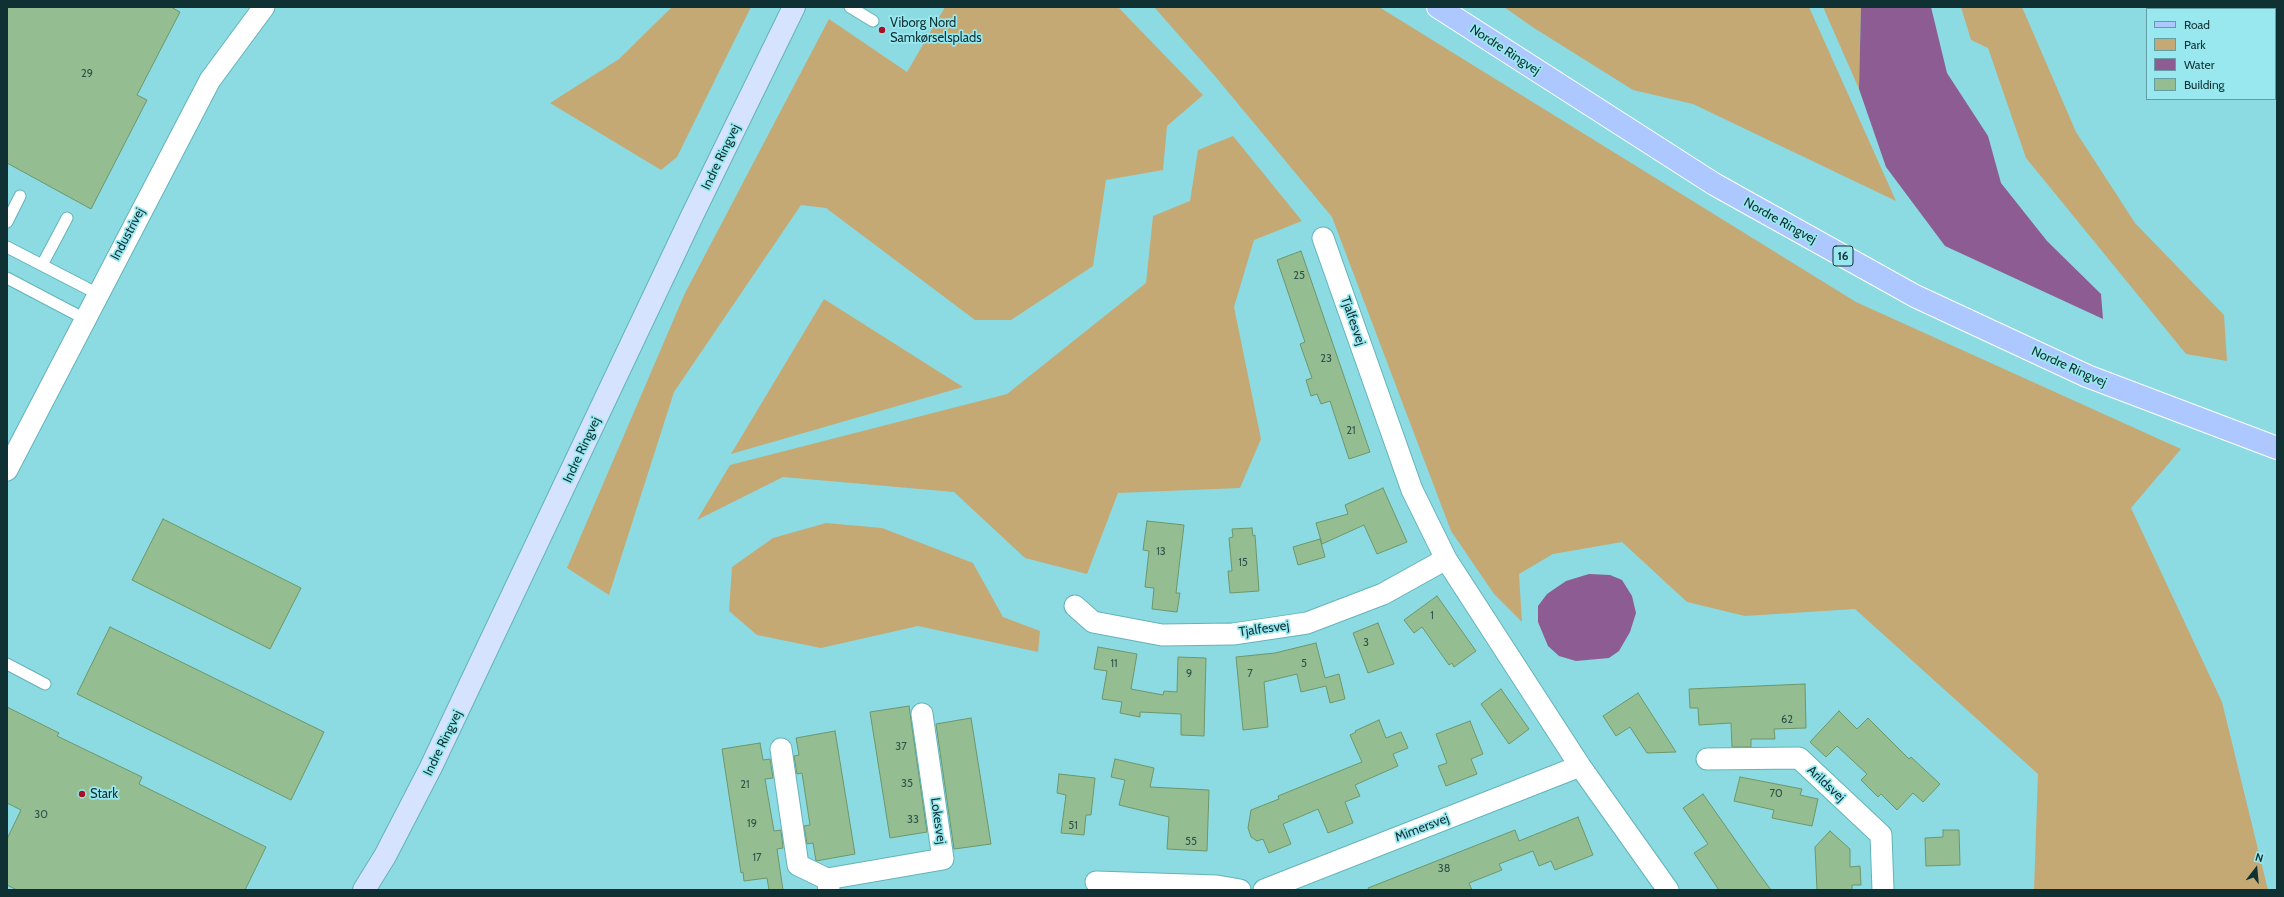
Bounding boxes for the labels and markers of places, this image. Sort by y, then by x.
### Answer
place label: Viborg Nord Samkørselsplads [890,15,982,46]
marker: Viborg Nord Samkørselsplads [877,25,887,35]
place label: Stark [90,786,118,802]
marker: Stark [77,789,87,799]

